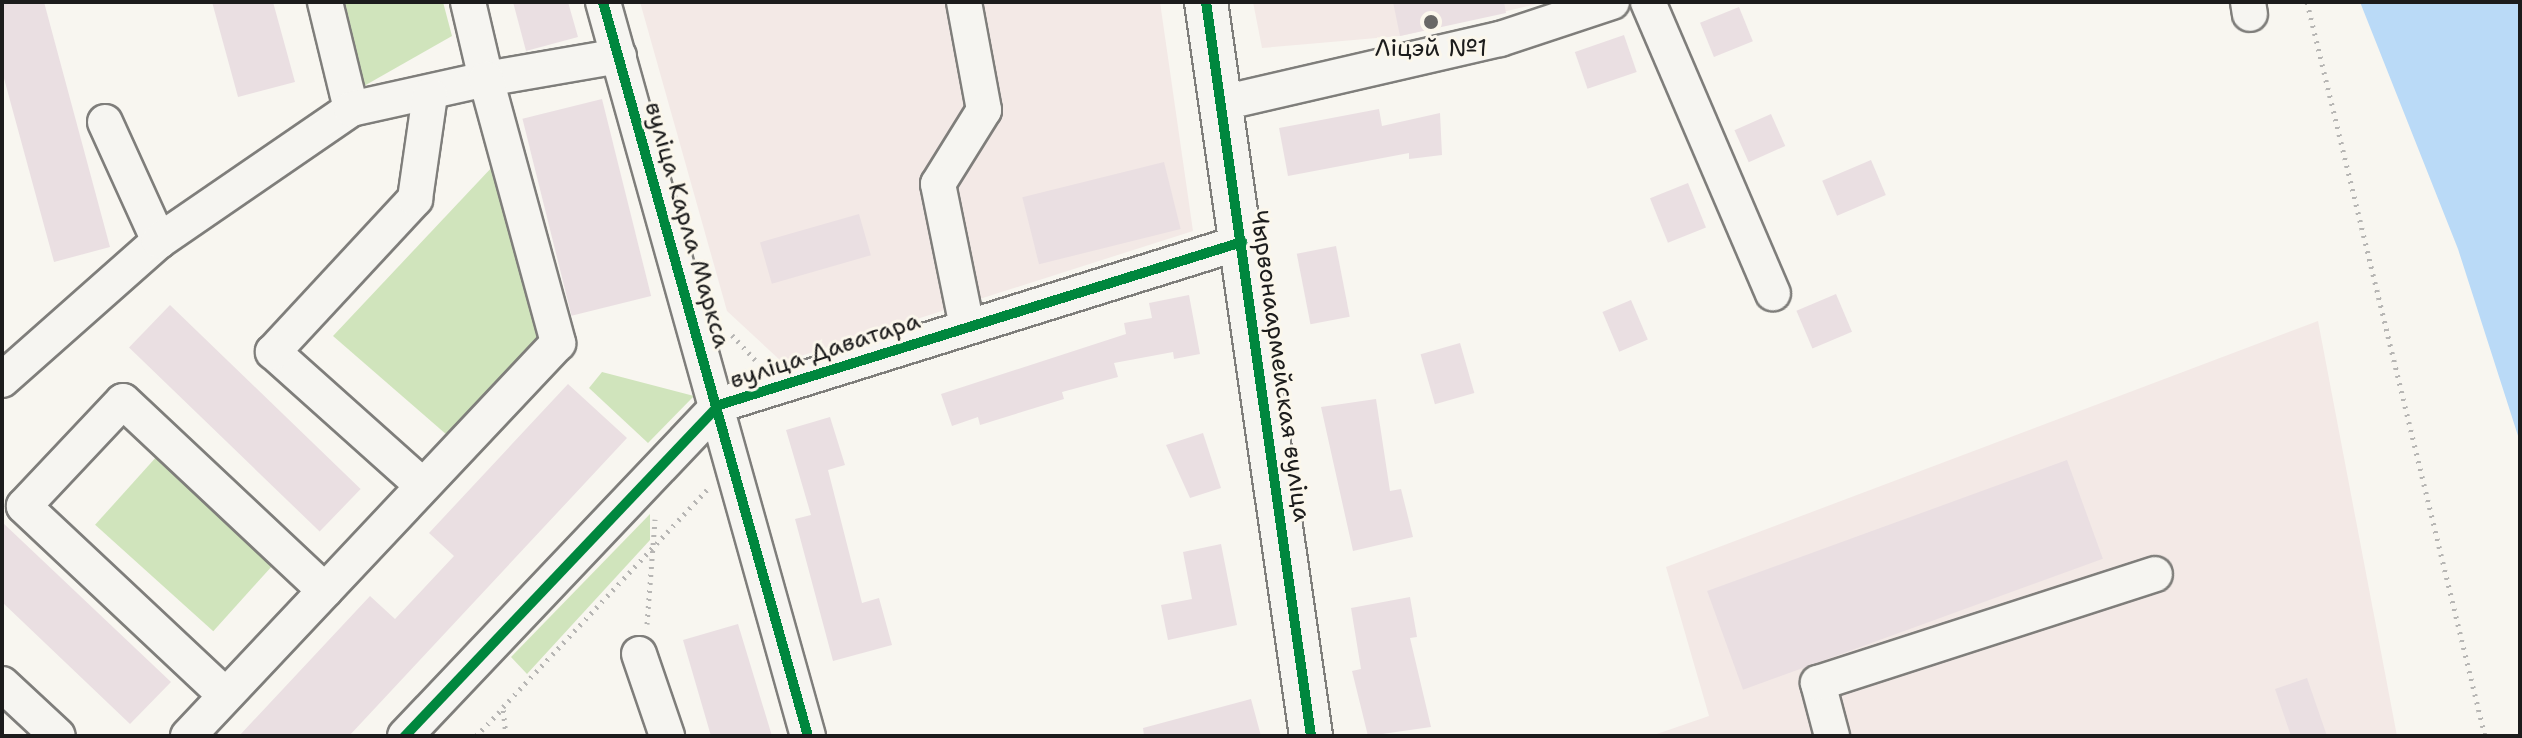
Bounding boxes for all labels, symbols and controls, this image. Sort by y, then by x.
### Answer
marker: Ліцэй №1 [1422,13,1440,31]
place label: Ліцэй №1 [1375,35,1487,63]
street label: вуліца Карла Маркса [638,99,736,351]
street label: Чырвонаармейская вуліца [1244,209,1316,523]
street label: вуліца Даватара [726,307,924,395]

